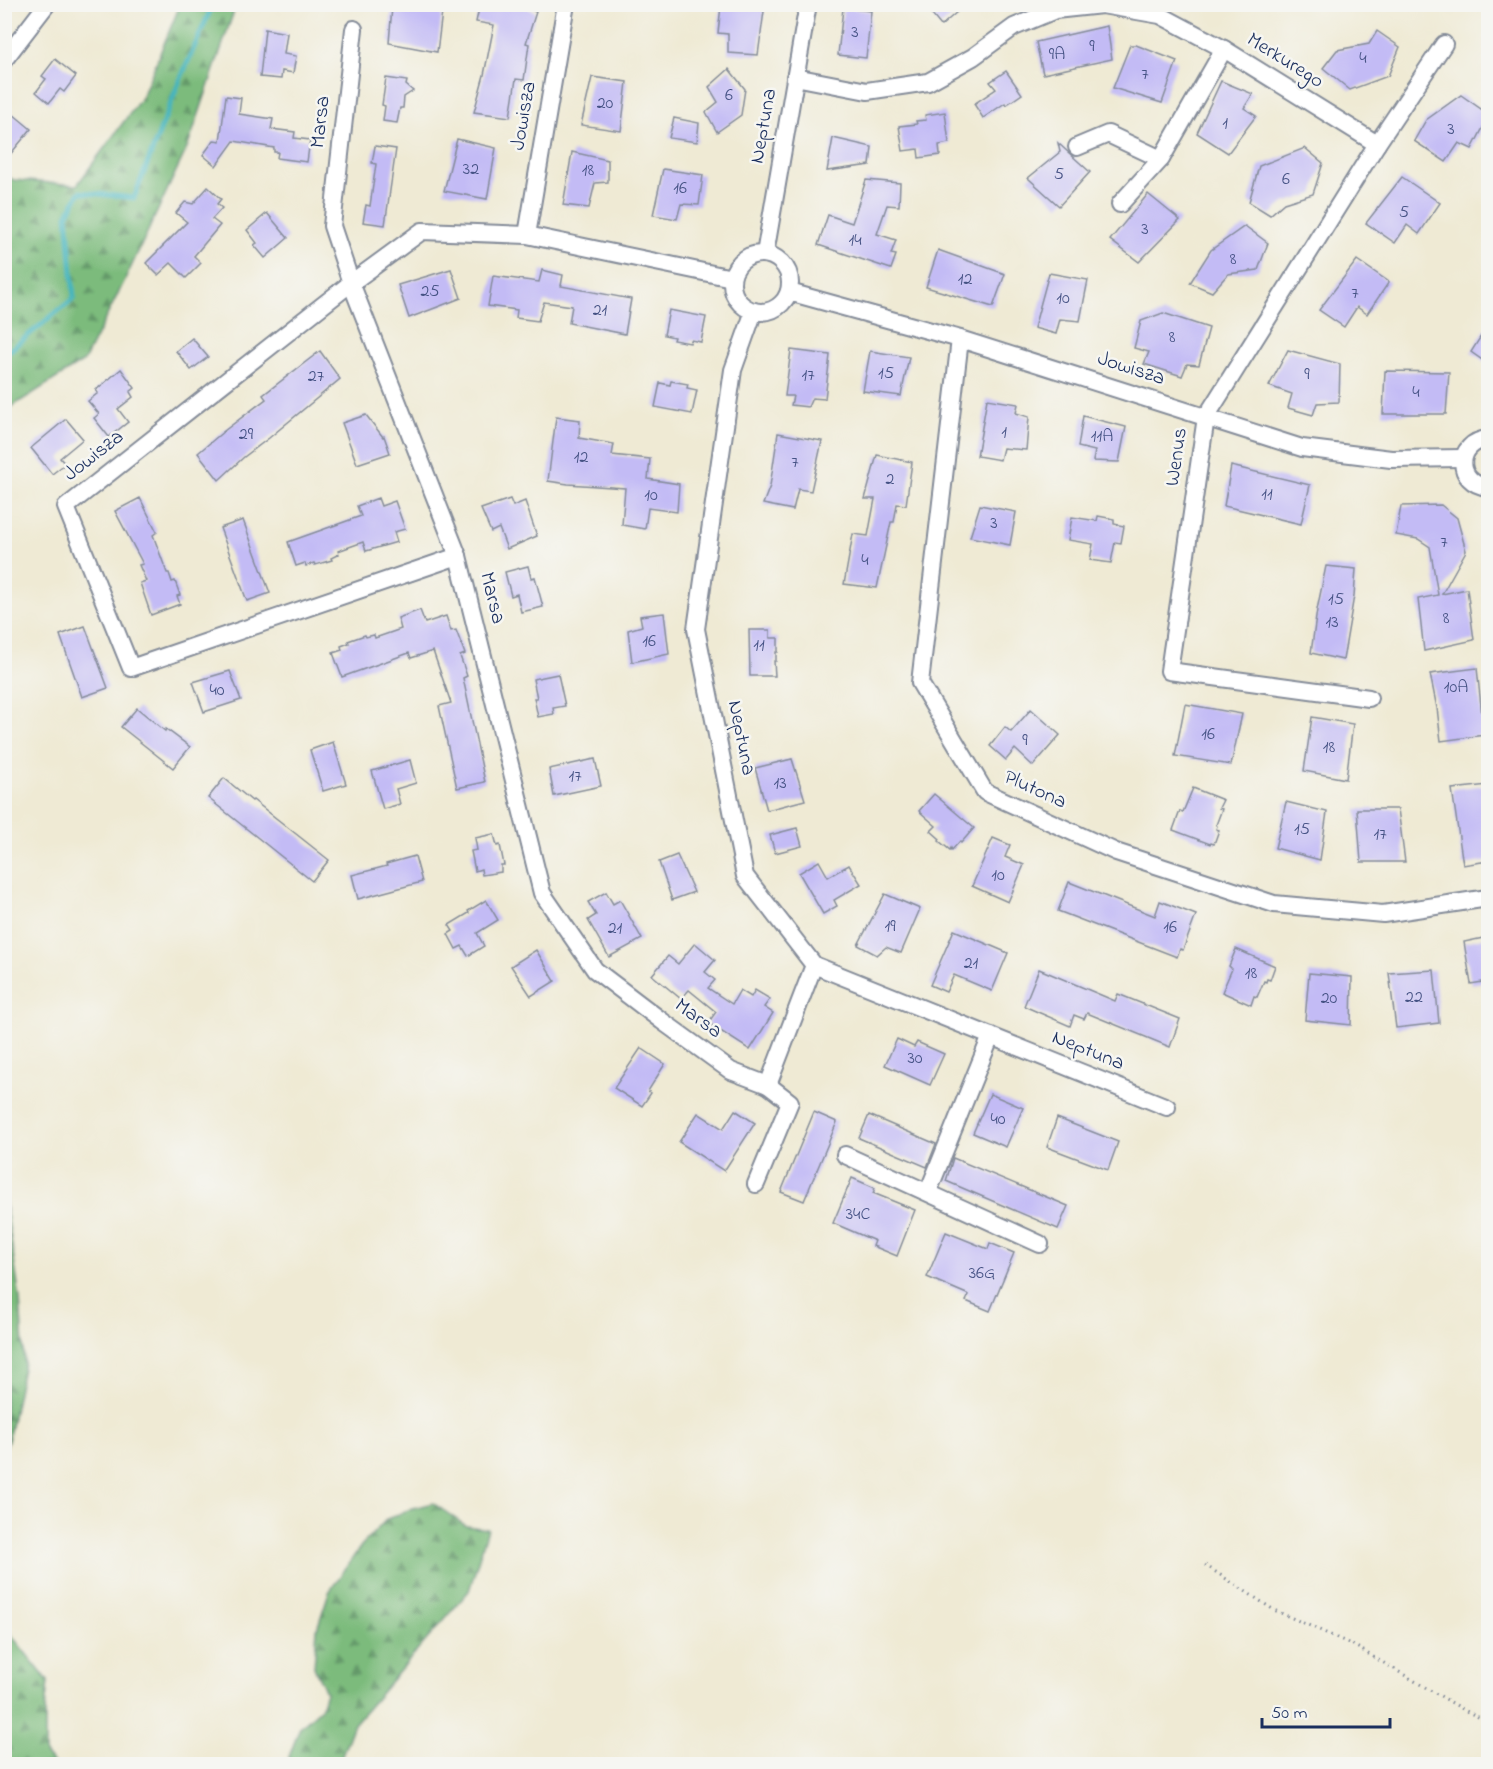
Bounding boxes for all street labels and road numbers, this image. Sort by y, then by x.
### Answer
street label: Merkurego [1239,25,1330,98]
street label: Jowisza [503,79,545,153]
street label: Neptuna [743,86,785,166]
street label: Marsa [303,94,339,150]
street label: Jowisza [1093,344,1169,394]
street label: Jowisza [57,423,131,489]
street label: Wenus [1158,426,1196,488]
street label: Marsa [471,569,513,627]
street label: Neptuna [719,698,763,778]
street label: Plutona [999,763,1071,817]
street label: Marsa [668,991,728,1047]
street label: Neptuna [1047,1023,1129,1079]

